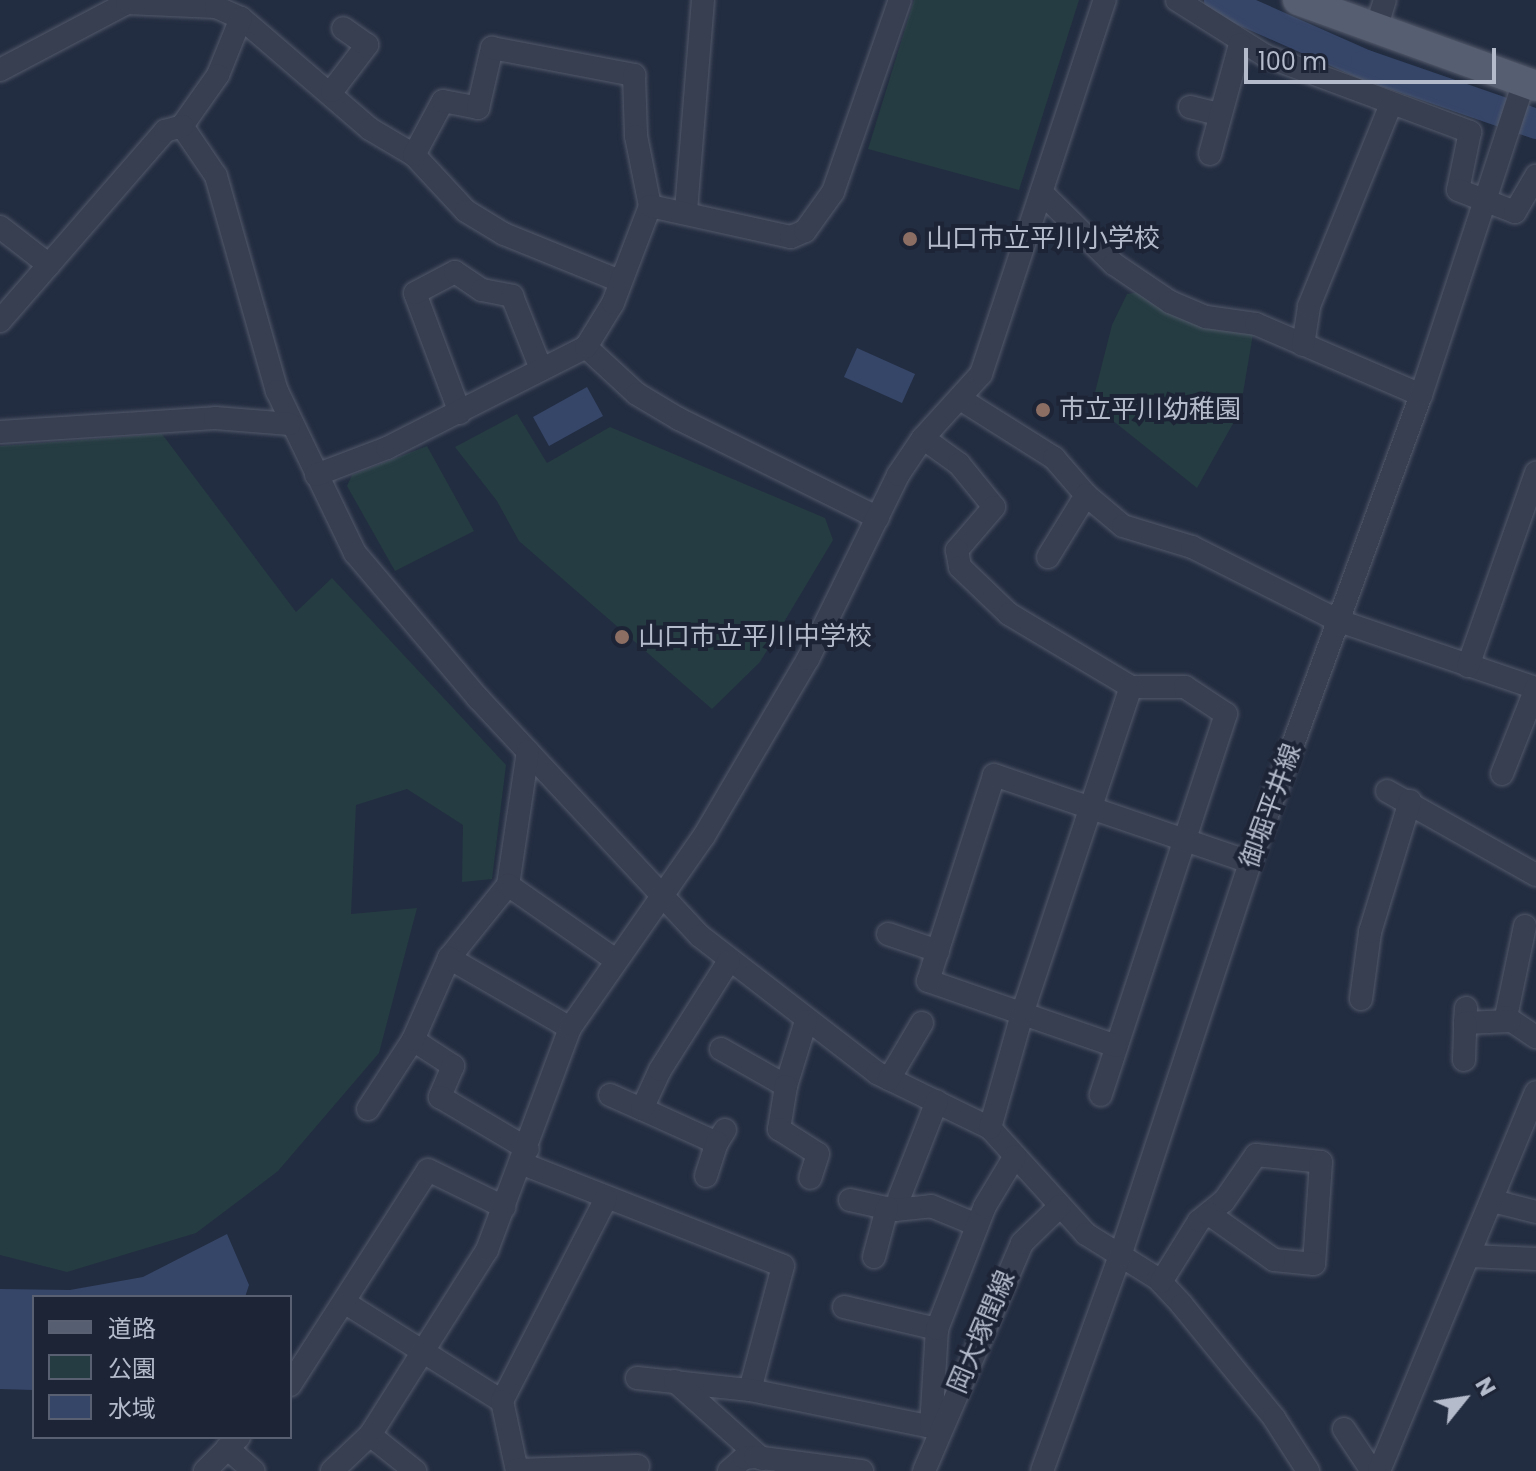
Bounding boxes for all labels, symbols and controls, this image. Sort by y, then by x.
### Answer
scale bar [1248,32,1500,82]
text: 100 m [1258,45,1327,78]
place label: 山口市立平川小学校 [926,223,1160,255]
marker: 山口市立平川小学校 [901,230,919,248]
place label: 市立平川幼稚園 [1059,394,1241,426]
marker: 市立平川幼稚園 [1034,401,1052,419]
place label: 山口市立平川中学校 [638,621,872,653]
marker: 山口市立平川中学校 [613,628,631,646]
street label: 御堀平井線 [1234,740,1308,872]
street label: 岡大塚閏線 [942,1266,1022,1398]
legend [32,1295,292,1439]
text: 道路 [108,1312,156,1345]
text: 公園 [108,1352,156,1385]
north arrow [1424,1359,1504,1439]
text: N [1468,1372,1503,1402]
text: 水域 [108,1392,156,1425]

